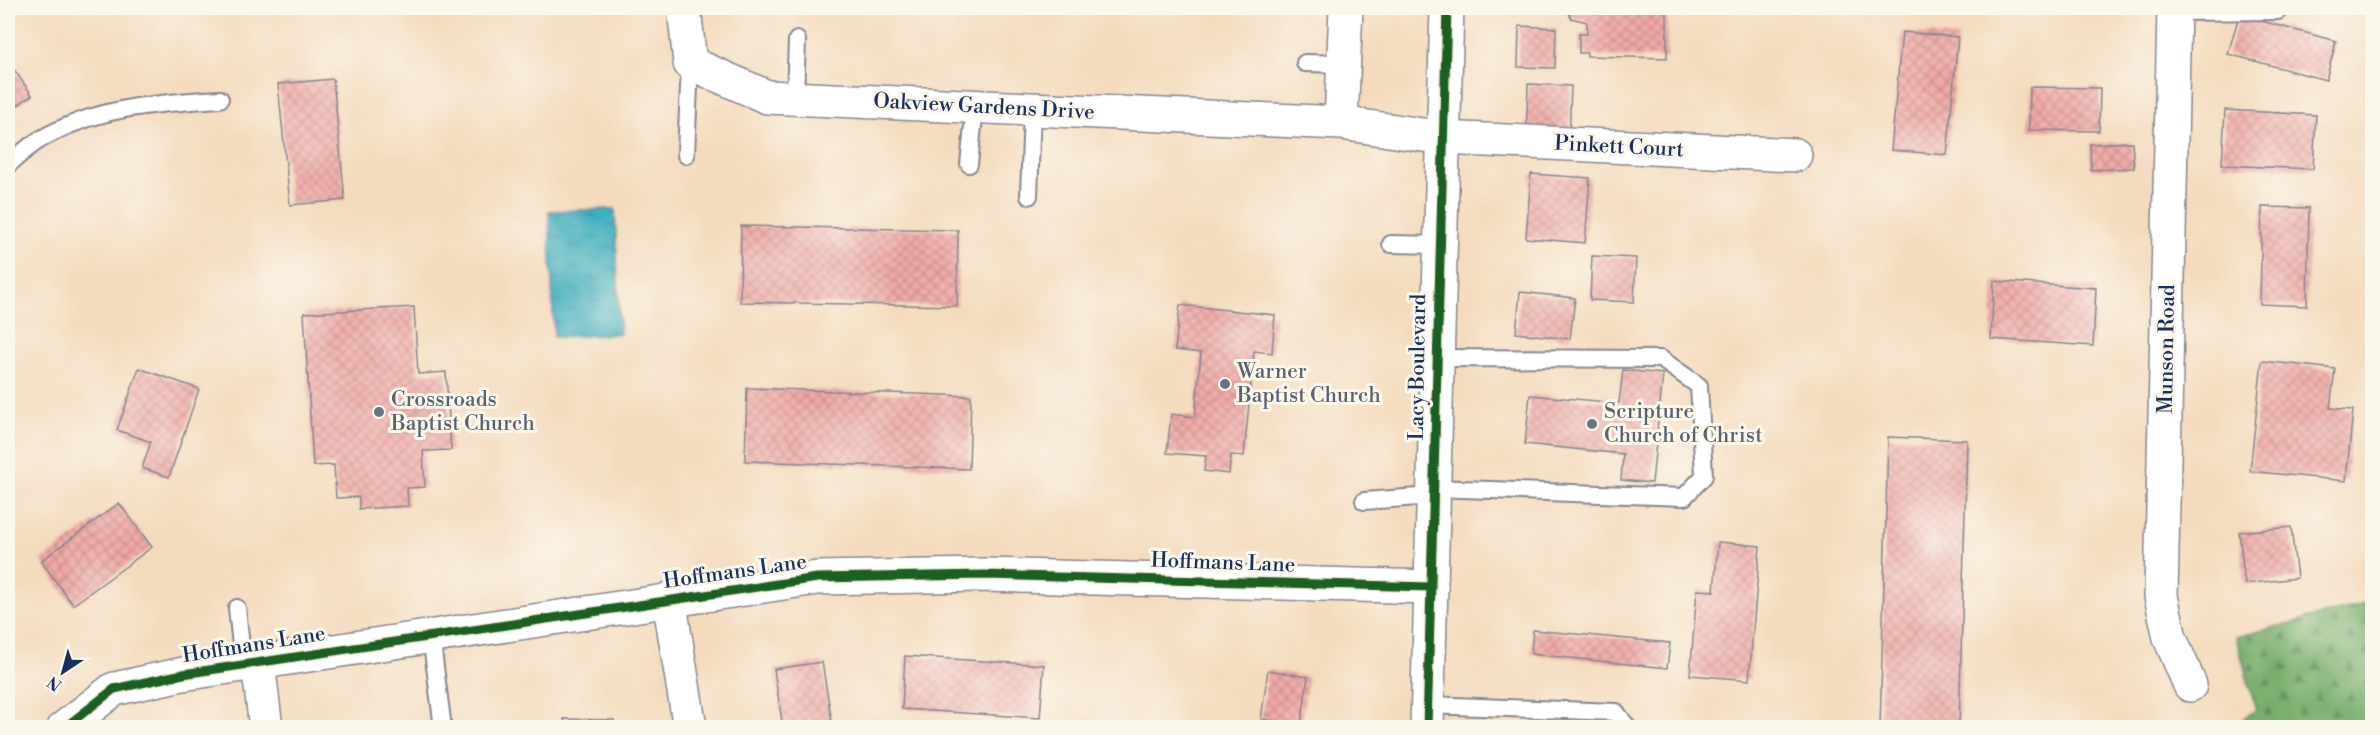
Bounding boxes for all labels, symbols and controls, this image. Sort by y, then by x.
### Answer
street label: Oakview Gardens Drive [873,88,1095,126]
street label: Pinkett Court [1554,131,1685,163]
street label: Munson Road [2153,284,2181,414]
street label: Lacy Boulevard [1404,293,1432,441]
place label: Warner Baptist Church [1236,359,1381,409]
marker: Warner Baptist Church [1218,377,1232,391]
place label: Crossroads Baptist Church [390,387,535,437]
place label: Scripture Church of Christ [1604,399,1763,449]
marker: Crossroads Baptist Church [372,405,386,419]
marker: Scripture Church of Christ [1585,417,1599,431]
street label: Hoffmans Lane [1150,547,1296,579]
street label: Hoffmans Lane [662,549,808,595]
street label: Hoffmans Lane [181,621,327,669]
north arrow [33,642,93,702]
text: N [43,671,66,695]

